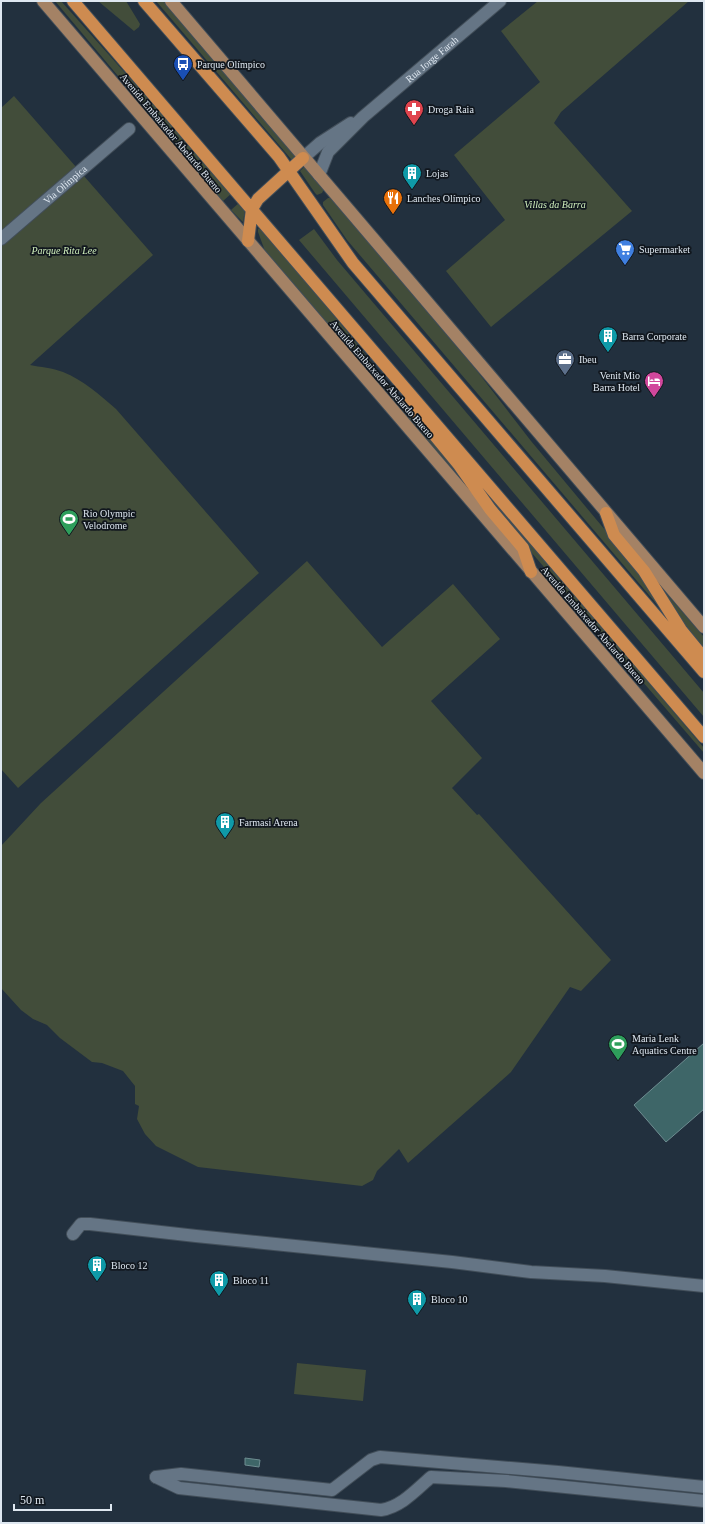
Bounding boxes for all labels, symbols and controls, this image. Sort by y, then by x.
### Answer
street label: Rua Jorge Farah [403,34,460,84]
bus stop icon: Parque Olímpico [172,53,194,81]
place label: Parque Olímpico [197,59,265,70]
street label: Avenida Embaixador Abelardo Bueno [118,71,224,195]
pharmacy icon: Droga Raia [403,98,425,126]
place label: Droga Raia [428,104,474,115]
street label: Via Olímpica [41,162,89,206]
building icon: Lojas [401,162,423,190]
place label: Lojas [426,168,448,179]
restaurant icon: Lanches Olímpico [382,187,404,215]
place label: Lanches Olímpico [407,193,481,204]
park label: Villas da Barra [524,199,586,210]
supermarket icon: Supermarket [614,238,636,266]
place label: Supermarket [639,244,690,255]
park label: Parque Rita Lee [30,245,97,256]
street label: Avenida Embaixador Abelardo Bueno [328,318,436,440]
building icon: Barra Corporate [597,325,619,353]
place label: Barra Corporate [622,331,687,342]
office icon: Ibeu [554,348,576,376]
place label: Ibeu [579,354,597,365]
place label: Venit Mio Barra Hotel [593,370,640,393]
hotel icon: Venit Mio Barra Hotel [643,370,665,398]
sports icon: Rio Olympic Velodrome [58,508,80,536]
place label: Rio Olympic Velodrome [83,508,136,531]
street label: Avenida Embaixador Abelardo Bueno [539,564,647,686]
building icon: Farmasi Arena [214,811,236,839]
place label: Farmasi Arena [239,817,298,828]
sports icon: Maria Lenk Aquatics Centre [607,1033,629,1061]
place label: Maria Lenk Aquatics Centre [632,1033,697,1056]
building icon: Bloco 12 [86,1254,108,1282]
place label: Bloco 12 [111,1260,147,1271]
building icon: Bloco 11 [208,1269,230,1297]
place label: Bloco 11 [233,1275,269,1286]
building icon: Bloco 10 [406,1288,428,1316]
place label: Bloco 10 [431,1294,467,1305]
scale bar [14,1486,111,1512]
text: 50 m [20,1493,45,1507]

